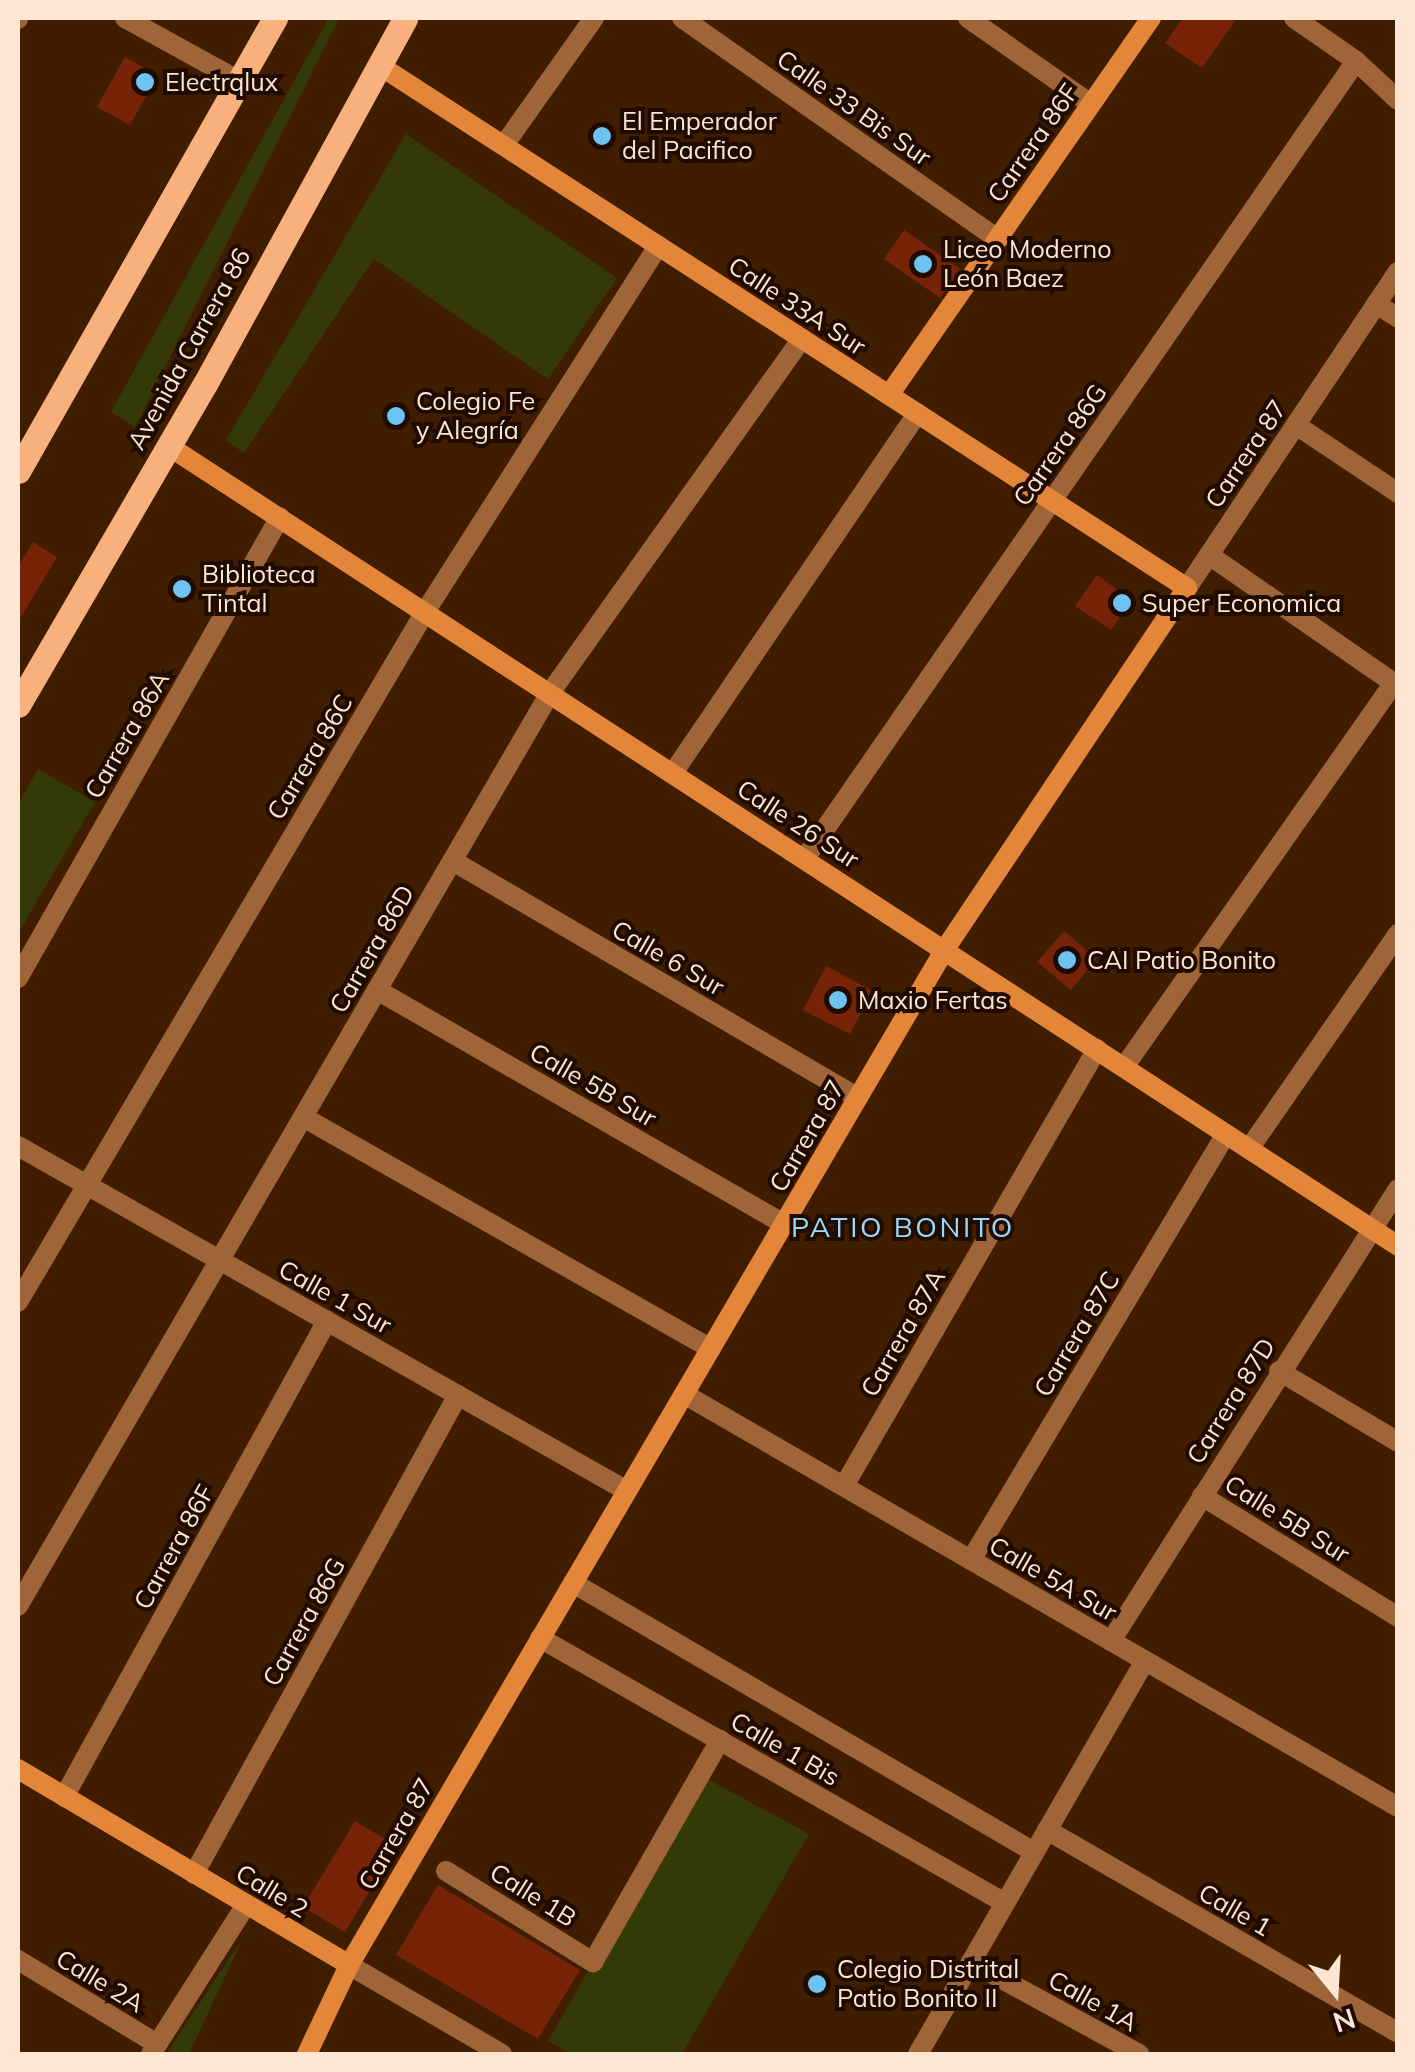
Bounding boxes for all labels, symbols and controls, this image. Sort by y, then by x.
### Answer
street label: Calle 33 Bis Sur [771,44,937,172]
place label: Electrqlux [165,67,278,97]
marker: Electrqlux [134,71,156,93]
street label: Carrera 86F [981,78,1085,208]
place label: El Emperador del Pacifico [622,107,777,166]
marker: El Emperador del Pacifico [591,125,613,147]
place label: Liceo Moderno León Baez [943,235,1111,294]
street label: Avenida Carrera 86 [121,243,257,455]
street label: Calle 33A Sur [723,250,871,362]
marker: Liceo Moderno León Baez [912,253,934,275]
street label: Carrera 86G [1007,378,1113,512]
place label: Colegio Fe y Alegría [416,387,535,446]
street label: Carrera 87 [1199,394,1293,514]
marker: Colegio Fe y Alegría [385,405,407,427]
place label: Biblioteca Tintal [202,560,315,619]
marker: Biblioteca Tintal [171,578,193,600]
place label: Super Economica [1142,588,1341,618]
marker: Super Economica [1111,592,1133,614]
street label: Carrera 86A [78,666,176,804]
street label: Carrera 86C [261,689,359,825]
street label: Calle 26 Sur [731,773,865,875]
street label: Carrera 86D [323,880,421,1018]
street label: Calle 6 Sur [607,914,729,1002]
place label: CAI Patio Bonito [1087,945,1276,975]
marker: CAI Patio Bonito [1056,949,1078,971]
place label: Maxio Fertas [858,985,1008,1015]
marker: Maxio Fertas [827,989,849,1011]
street label: Calle 5B Sur [524,1037,662,1133]
street label: Carrera 87 [763,1075,851,1197]
district label: PATIO BONITO [791,1210,1015,1244]
street label: Calle 1 Sur [273,1254,397,1340]
street label: Carrera 87A [854,1264,952,1402]
street label: Carrera 87C [1028,1266,1126,1402]
street label: Carrera 87D [1181,1333,1281,1469]
street label: Calle 5B Sur [1219,1469,1355,1569]
street label: Carrera 86F [127,1479,221,1615]
street label: Calle 5A Sur [984,1530,1122,1628]
street label: Carrera 86G [256,1553,352,1691]
street label: Calle 1 Bis [725,1706,845,1792]
street label: Carrera 87 [352,1773,440,1895]
street label: Calle 1B [484,1857,582,1933]
street label: Calle 2 [231,1858,313,1924]
street label: Calle 1 [1193,1877,1277,1943]
north arrow [1285,1942,1385,2042]
street label: Calle 2A [51,1943,149,2019]
place label: Colegio Distrital Patio Bonito II [837,1955,1019,2014]
street label: Calle 1A [1043,1964,1143,2038]
marker: Colegio Distrital Patio Bonito II [806,1973,828,1995]
text: N [1329,2001,1360,2041]

